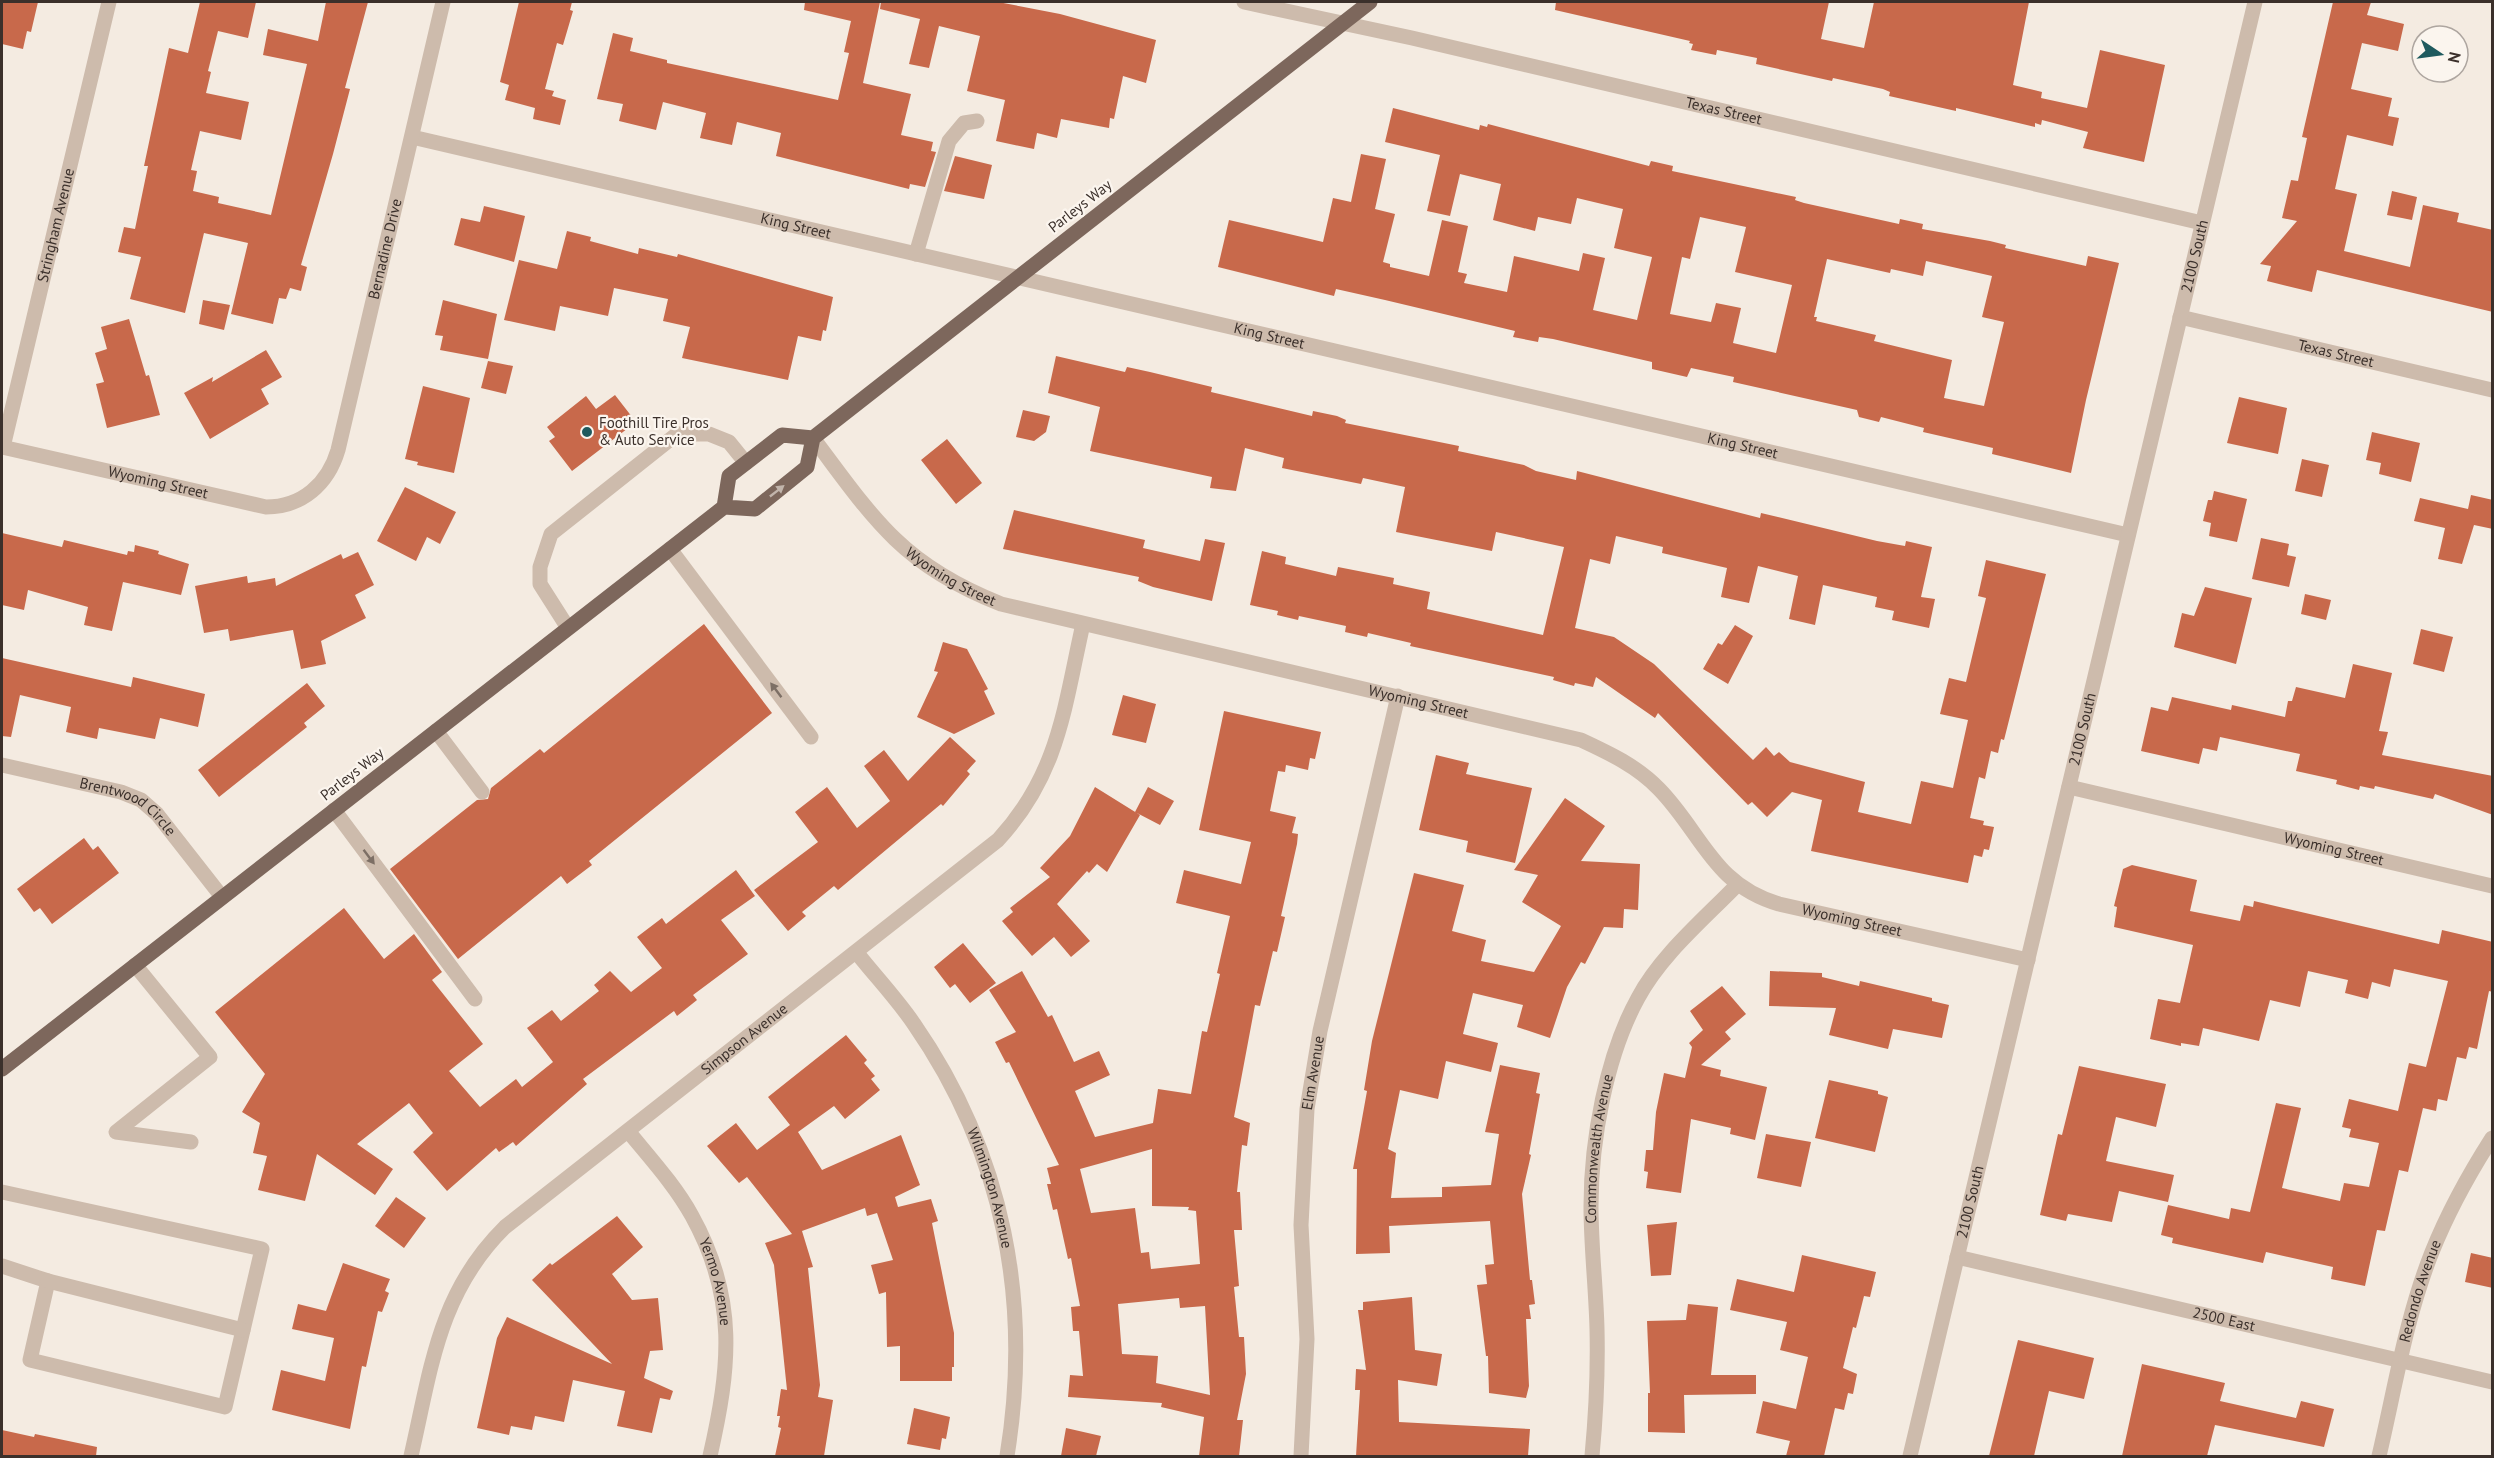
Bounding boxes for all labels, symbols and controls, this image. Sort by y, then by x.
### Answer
north arrow [2410,24,2470,84]
text: N [2444,50,2466,65]
street label: Texas Street [1684,92,1764,129]
street label: Stringham Avenue [33,166,78,284]
street label: Parleys Way [1044,175,1115,236]
street label: Bernadine Drive [364,197,406,301]
street label: King Street [759,208,833,243]
street label: 2100 South [2176,218,2212,294]
street label: King Street [1232,318,1306,353]
street label: Texas Street [2296,335,2376,371]
place label: Foothill Tire Pros & Auto Service [599,413,709,449]
marker: Foothill Tire Pros & Auto Service [580,425,594,439]
street label: King Street [1706,428,1780,463]
street label: Wyoming Street [106,461,210,503]
one-way arrow [769,485,785,498]
street label: Wyoming Street [902,542,999,610]
street label: Wyoming Street [1367,680,1470,722]
one-way arrow [770,683,782,698]
street label: 2100 South [2064,691,2100,767]
street label: Parleys Way [316,743,387,804]
street label: Brentwood Circle [78,773,181,840]
street label: Wyoming Street [2282,828,2386,869]
one-way arrow [363,849,375,865]
street label: Wyoming Street [1800,899,1904,940]
street label: Simpson Avenue [697,999,791,1079]
street label: Elm Avenue [1297,1034,1328,1111]
street label: Commonwealth Avenue [1581,1072,1617,1224]
street label: Wilmington Avenue [963,1125,1017,1250]
street label: 2100 South [1952,1164,1988,1240]
street label: Yermo Avenue [695,1235,735,1326]
street label: Redondo Avenue [2395,1237,2445,1344]
street label: 2500 East [2191,1302,2257,1335]

